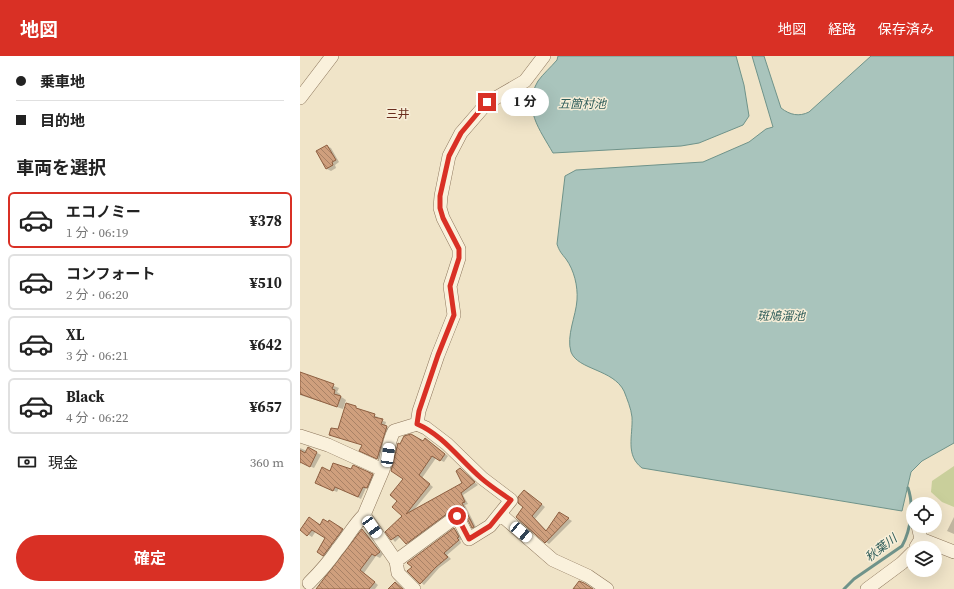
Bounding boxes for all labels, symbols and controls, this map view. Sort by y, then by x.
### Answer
text: 地図 [20,16,58,42]
text: 地図 [778,19,806,39]
text: 経路 [828,19,856,39]
text: 保存済み [878,19,934,39]
text: 乗車地 [40,71,85,92]
callout: 1 分 [501,88,549,116]
route end [478,93,496,111]
text: 1 分 [514,93,536,110]
water label: 五箇村池 [558,96,607,112]
district label: 三井 [386,106,410,122]
text: 目的地 [40,110,85,131]
text: 車両を選択 [16,155,106,180]
text: エコノミー [66,201,141,222]
icon: car [18,202,54,238]
text: ¥378 [249,210,282,231]
text: 1 分 · 06:19 [66,224,128,241]
text: コンフォート [66,263,156,284]
icon: car [18,264,54,300]
text: ¥510 [249,272,282,293]
text: 2 分 · 06:20 [66,286,128,303]
water label: 斑鳩溜池 [757,308,806,324]
text: XL [66,324,85,345]
icon: car [18,326,54,362]
text: ¥642 [249,334,282,355]
text: 3 分 · 06:21 [66,347,128,364]
text: Black [66,386,105,407]
icon: car [18,388,54,424]
text: ¥657 [249,396,282,417]
text: 4 分 · 06:22 [66,409,128,426]
car [380,442,396,468]
icon: cash [16,451,38,473]
text: 現金 [48,452,78,473]
text: 360 m [250,454,284,471]
map controls [906,497,942,577]
button: locate [906,497,942,533]
route start [448,507,466,525]
car [360,514,384,540]
car [508,520,534,544]
water label: 秋葉川 [862,529,902,565]
button: 確定 [16,535,284,581]
button: layers [906,541,942,577]

